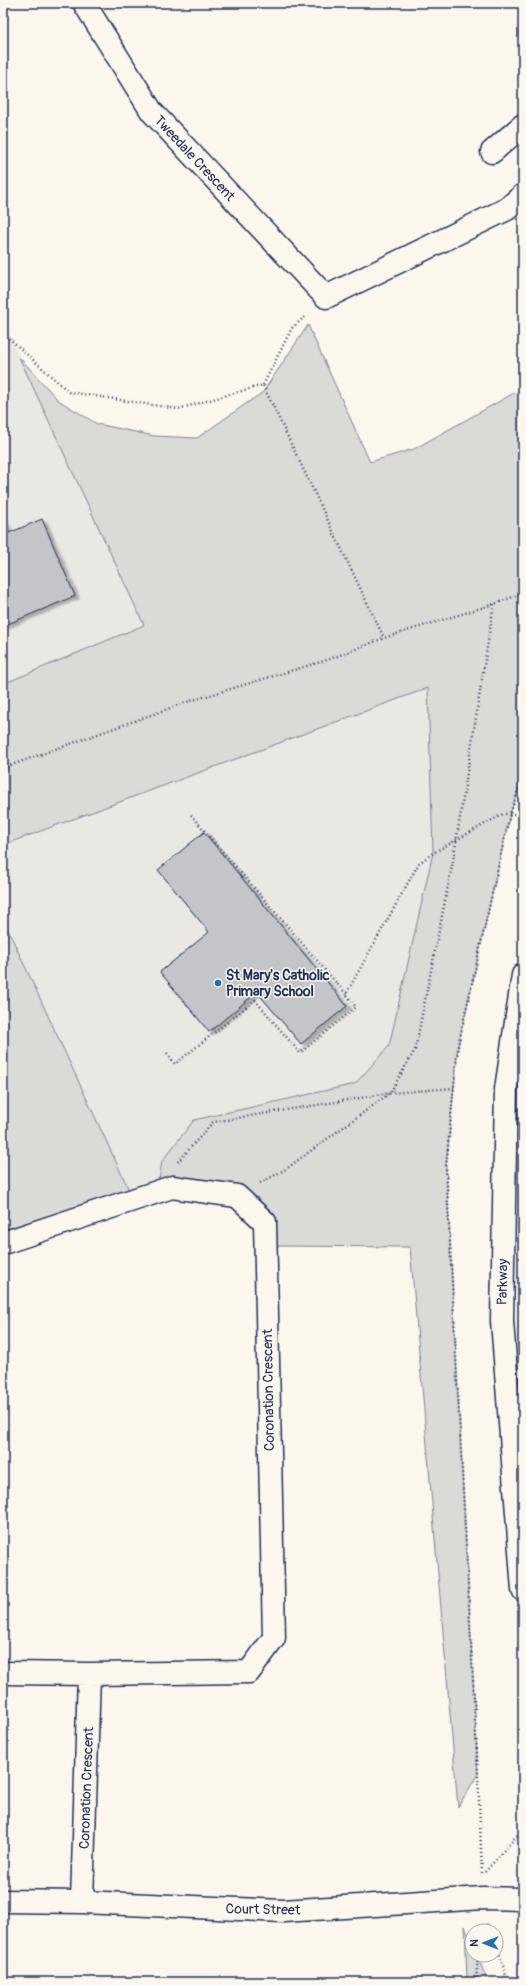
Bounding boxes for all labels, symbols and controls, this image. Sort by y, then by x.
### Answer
street label: Tweedale Crescent [151,112,239,205]
place label: St Mary's Catholic Primary School [226,967,330,1000]
marker: St Mary's Catholic Primary School [213,978,223,988]
street label: Parkway [494,1259,511,1305]
street label: Coronation Crescent [259,1328,278,1451]
street label: Coronation Crescent [76,1726,97,1849]
street label: Court Street [225,1900,301,1919]
north arrow [464,1923,504,1963]
text: N [468,1939,481,1947]

